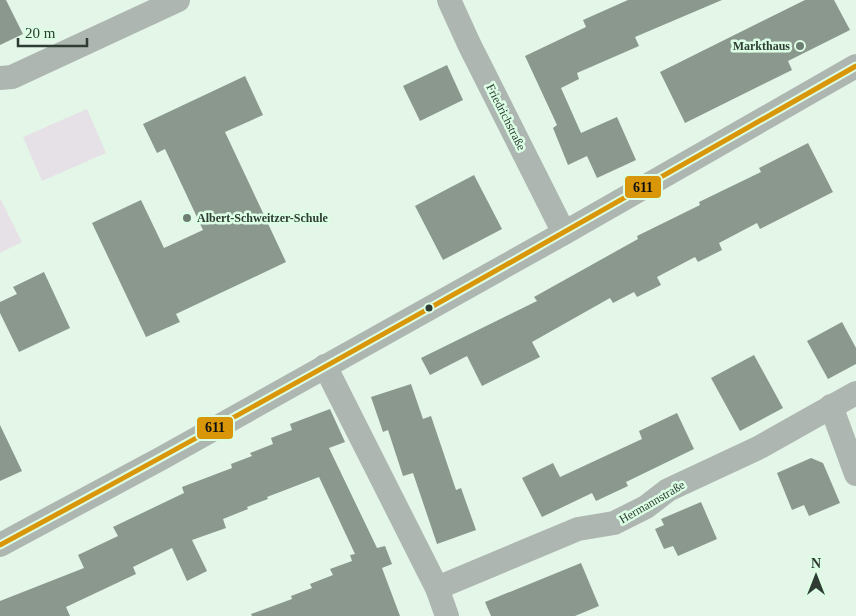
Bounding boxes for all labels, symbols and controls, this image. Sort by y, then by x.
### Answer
scale bar [18,15,86,47]
text: 20 m [25,25,56,41]
place label: Markthaus [733,39,790,53]
marker: Markthaus [794,40,806,52]
street label: Friedrichstraße [483,81,529,153]
line badge: 611 [624,175,662,199]
text: 611 [633,180,653,195]
place label: Albert-Schweitzer-Schule [197,211,329,225]
marker: Albert-Schweitzer-Schule [181,212,193,224]
unlabelled marker [424,303,434,313]
line badge: 611 [196,416,234,440]
text: 611 [205,420,225,435]
street label: Hermannstraße [617,478,687,526]
north arrow [791,551,841,601]
text: N [811,556,821,571]

